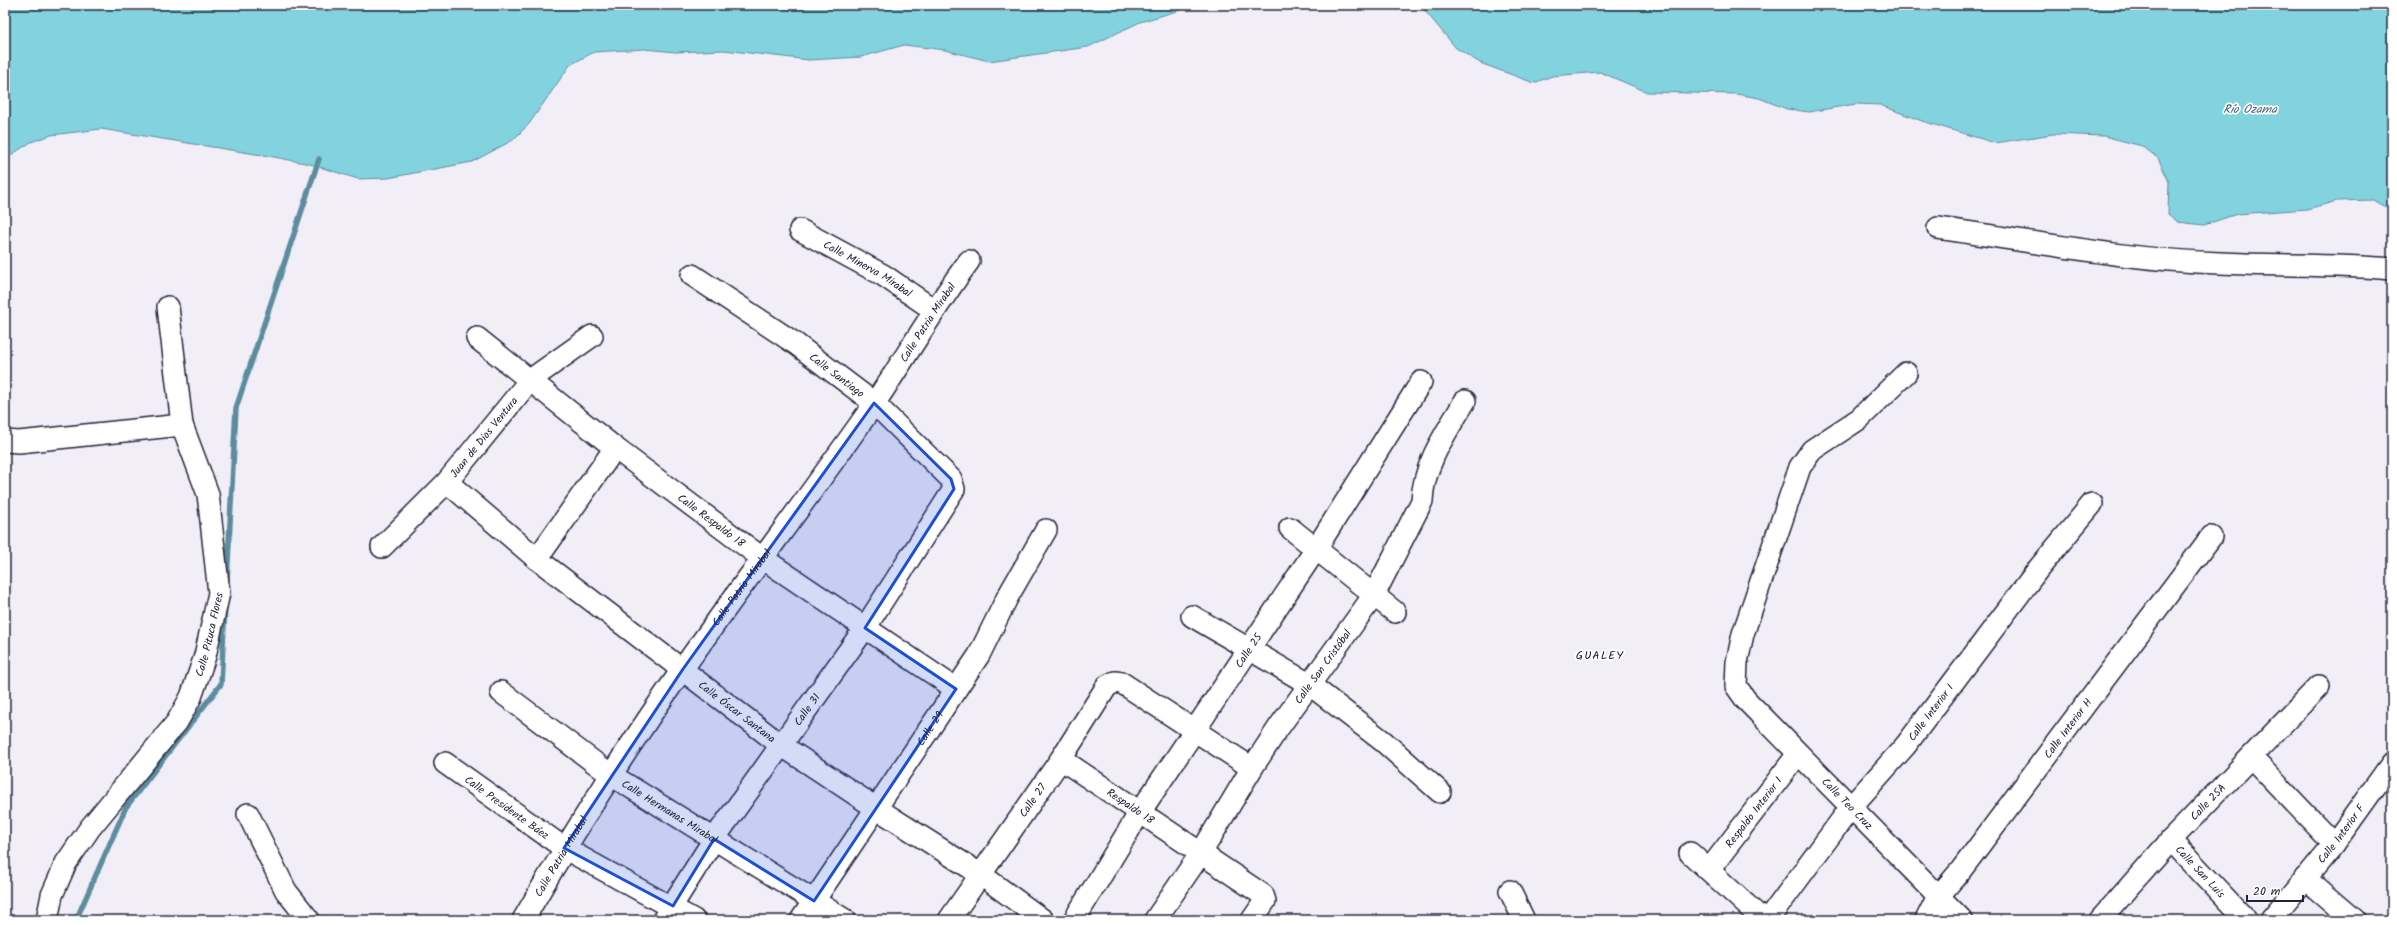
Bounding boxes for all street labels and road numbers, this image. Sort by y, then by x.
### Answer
street label: Calle Minerva Mirabal [820,236,916,303]
street label: Calle Patria Mirabal [896,279,961,366]
street label: Calle Santiago [805,349,868,403]
street label: Juan de Dios Ventura [446,393,523,482]
street label: Calle Respaldo 18 [673,490,749,553]
street label: Calle Patria Mirabal [708,546,777,630]
street label: Calle Pituca Flores [191,590,229,679]
street label: Calle San Cristóbal [1290,626,1357,708]
street label: Calle 25 [1231,629,1268,672]
street label: Calle Óscar Santana [694,677,779,748]
street label: Calle Interior I [1904,680,1959,745]
street label: Calle 31 [790,690,825,730]
street label: Calle Interior H [2040,695,2097,763]
street label: Calle 29 [912,707,949,750]
street label: Calle Presidente Báez [460,771,552,845]
street label: Respaldo Interior I [1721,773,1787,852]
street label: Calle Teo Cruz [1817,774,1877,834]
street label: Calle Hermanas Mirabal [618,776,721,849]
street label: Calle 27 [1015,779,1052,821]
street label: Calle 25A [2186,780,2231,825]
street label: Respaldo 18 [1103,784,1158,830]
street label: Calle Interior F [2313,800,2370,868]
street label: Calle Patria Mirabal [530,813,593,901]
street label: Calle San Luis [2170,842,2229,903]

